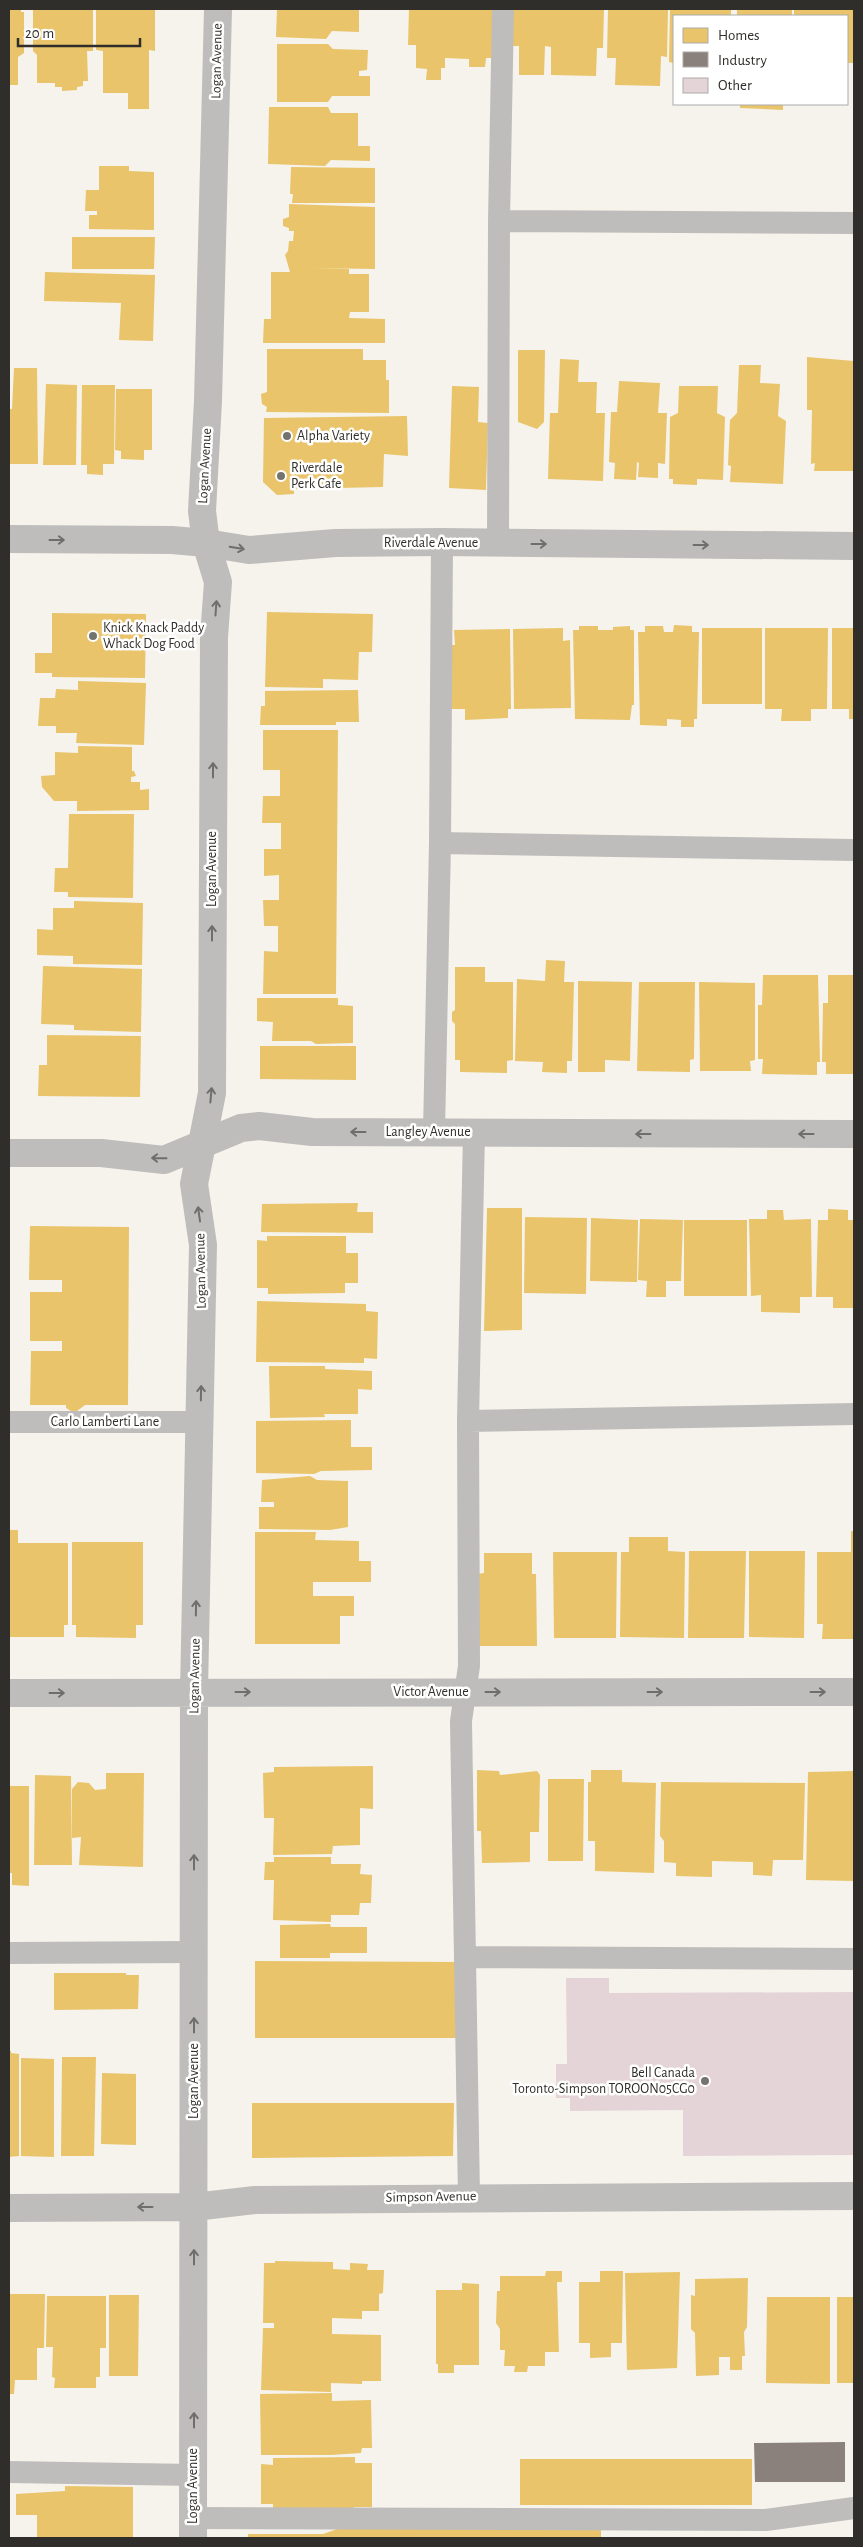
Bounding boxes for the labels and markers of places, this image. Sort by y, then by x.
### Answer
place label: Alpha Variety [297,429,370,443]
marker: Alpha Variety [281,430,293,442]
place label: Riverdale Perk Cafe [291,461,342,491]
marker: Riverdale Perk Cafe [275,470,287,482]
place label: Knick Knack Paddy Whack Dog Food [103,621,204,651]
marker: Knick Knack Paddy Whack Dog Food [87,630,99,642]
place label: Bell Canada Toronto-Simpson TOROON05CG0 [512,2066,696,2096]
marker: Bell Canada Toronto-Simpson TOROON05CG0 [699,2075,711,2087]

